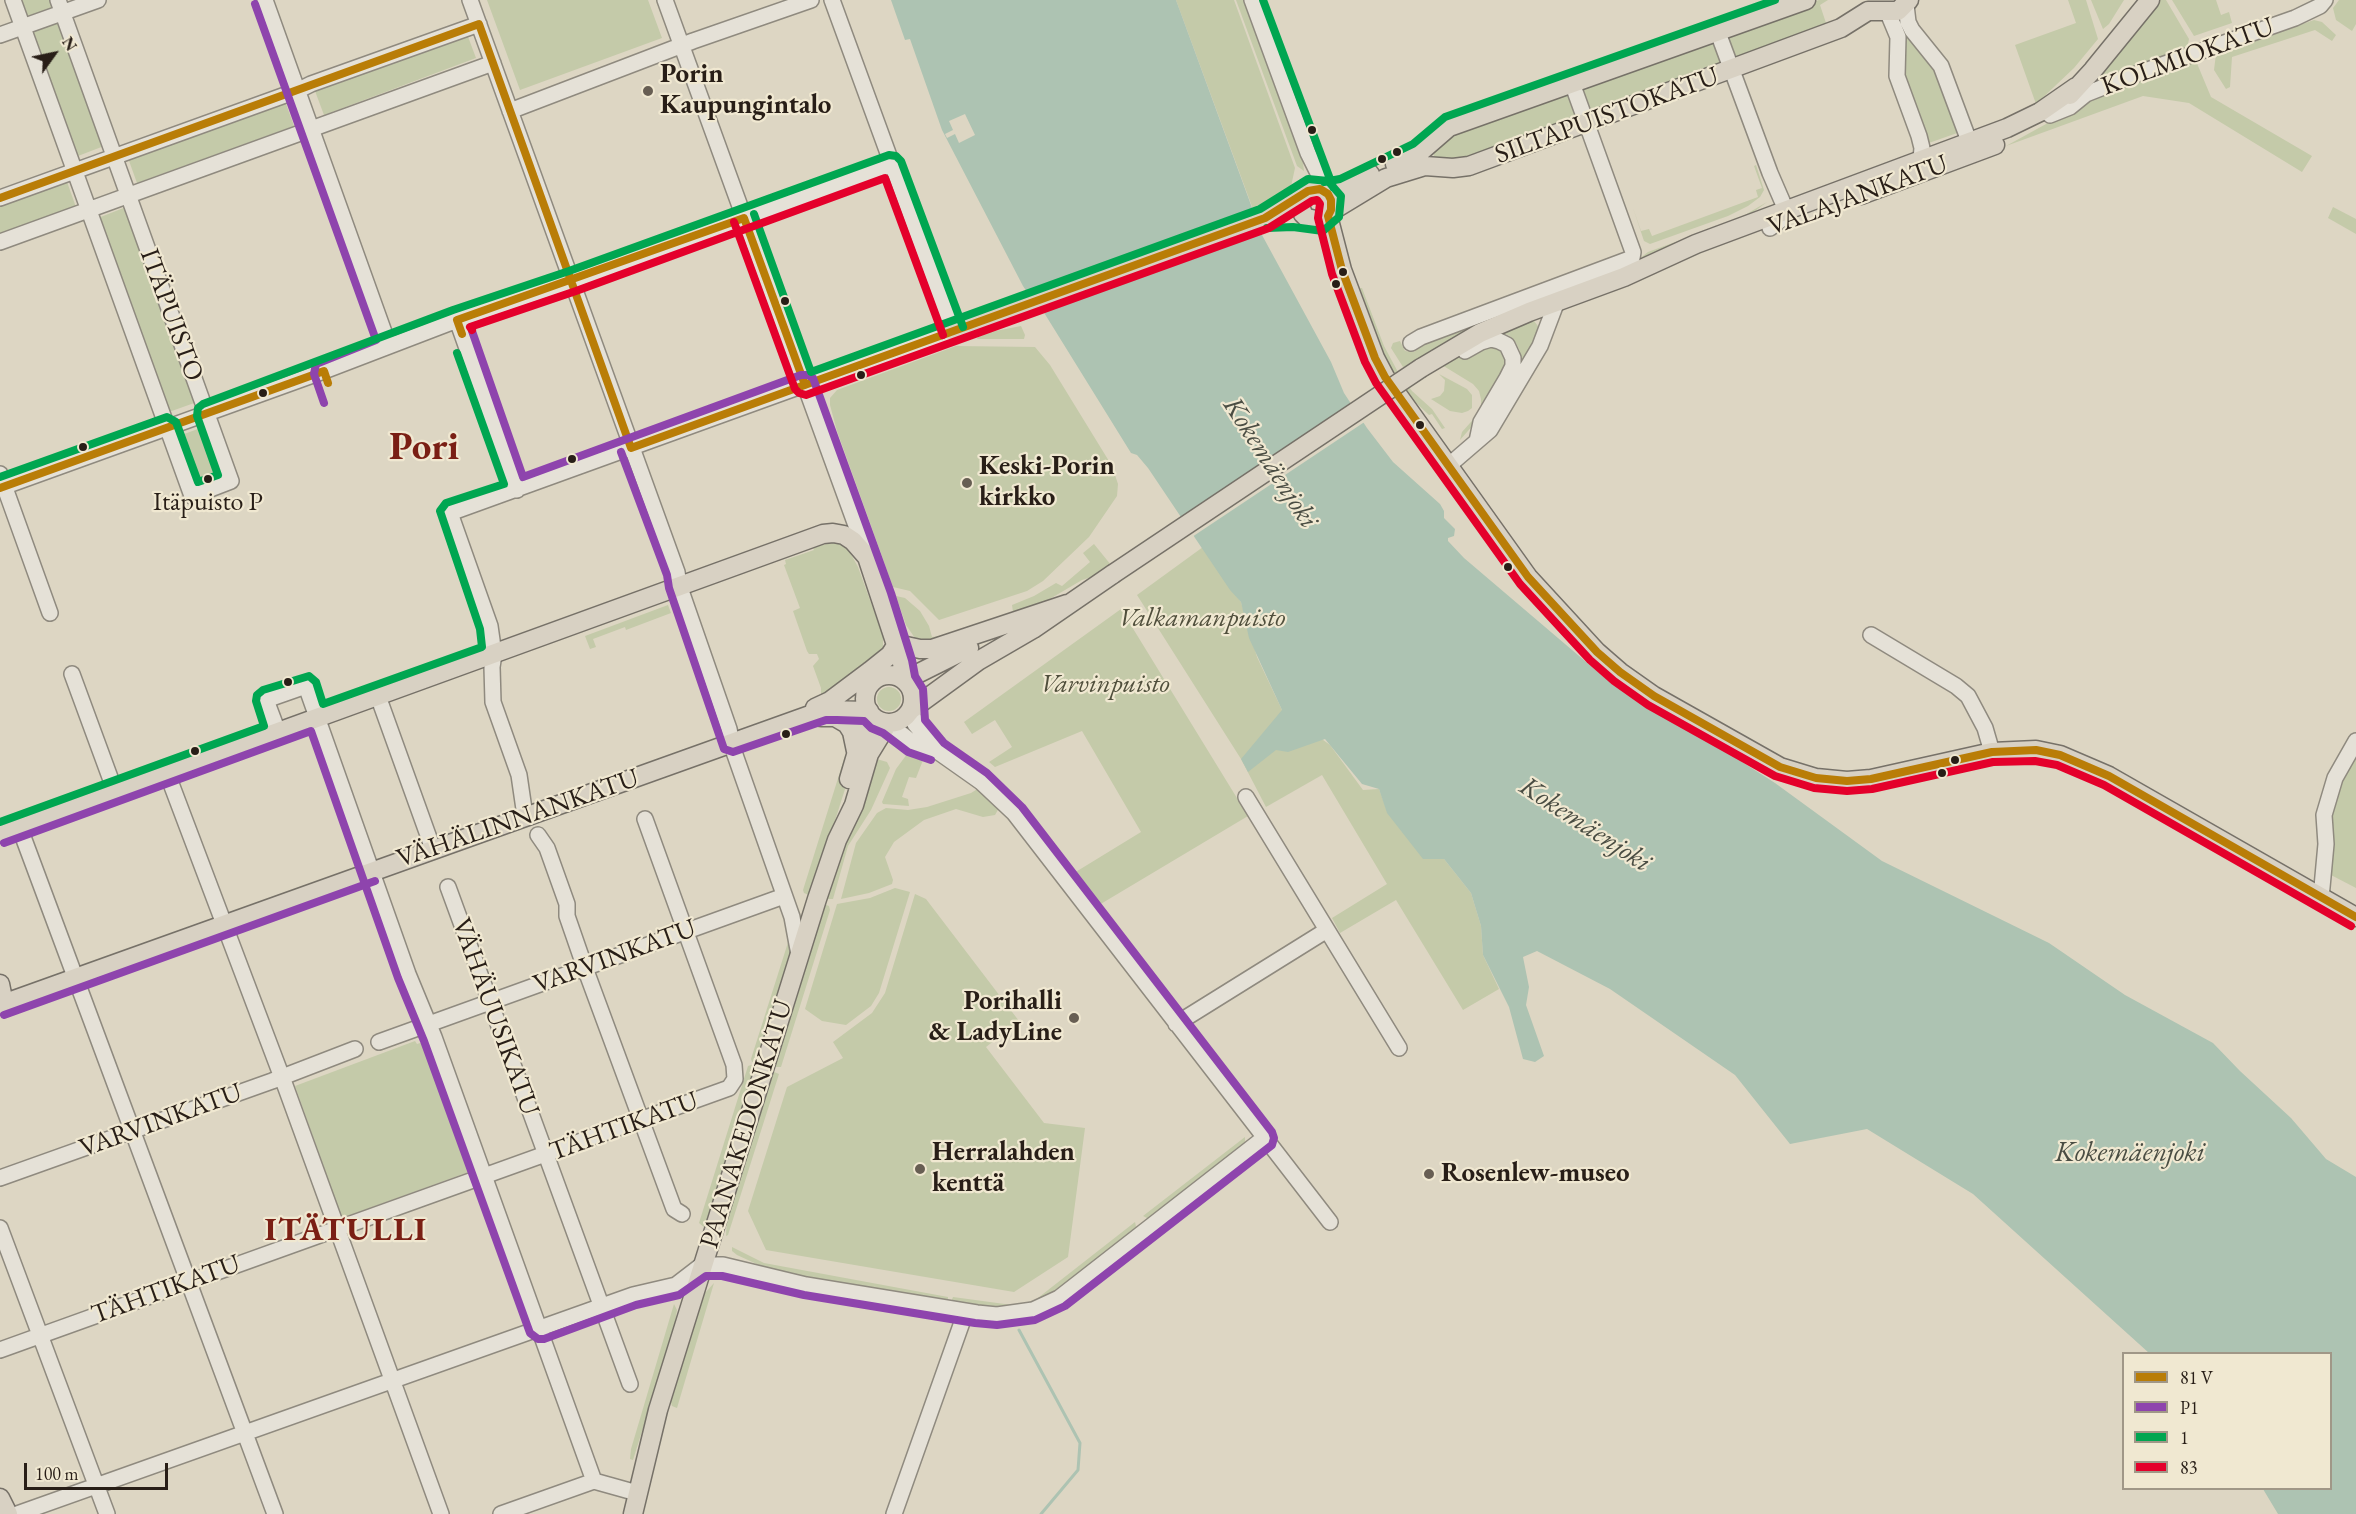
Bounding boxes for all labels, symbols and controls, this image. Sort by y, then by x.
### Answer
street label: KOLMIOKATU [2097,11,2279,103]
north arrow [24,24,84,84]
text: N [57,33,82,55]
place label: Porin Kaupungintalo [660,59,831,122]
street label: SILTAPUISTOKATU [1491,60,1723,172]
marker: Porin Kaupungintalo [641,84,655,98]
unlabelled marker [1306,124,1318,136]
unlabelled marker [1391,146,1403,158]
street label: VALAJANKATU [1763,148,1953,244]
unlabelled marker [1376,153,1388,165]
street label: ITÄPUISTO [132,244,210,386]
unlabelled marker [1337,266,1349,278]
unlabelled marker [1330,278,1342,290]
unlabelled marker [779,295,791,307]
unlabelled marker [855,369,867,381]
unlabelled marker [257,387,269,399]
water label: Kokemäenjoki [1215,391,1325,535]
unlabelled marker [1414,419,1426,431]
district label: Pori [389,425,459,471]
unlabelled marker [77,441,89,453]
place label: Keski-Porin kirkko [979,451,1115,514]
unlabelled marker [566,453,578,465]
marker: Itäpuisto P [202,473,214,485]
marker: Keski-Porin kirkko [960,476,974,490]
place label: Itäpuisto P [153,487,263,519]
unlabelled marker [1502,561,1514,573]
park label: Valkamanpuisto [1118,603,1286,635]
park label: Varvinpuisto [1040,669,1170,701]
unlabelled marker [282,676,294,688]
unlabelled marker [780,728,792,740]
unlabelled marker [189,745,201,757]
unlabelled marker [1949,754,1961,766]
street label: VÄHÄLINNANKATU [393,762,643,876]
unlabelled marker [1936,767,1948,779]
water label: Kokemäenjoki [1513,770,1657,880]
street label: VARVINKATU [529,913,701,1001]
street label: VÄHÄUUSIKATU [444,914,546,1120]
place label: Porihalli & LadyLine [928,986,1062,1049]
street label: PAANAKEDONKATU [694,996,800,1252]
marker: Porihalli & LadyLine [1067,1011,1081,1025]
street label: VARVINKATU [75,1077,247,1165]
street label: TÄHTIKATU [545,1085,703,1169]
water label: Kokemäenjoki [2055,1136,2205,1170]
place label: Herralahden kenttä [932,1137,1075,1200]
place label: Rosenlew-museo [1441,1158,1630,1190]
marker: Herralahden kenttä [913,1162,927,1176]
marker: Rosenlew-museo [1422,1167,1436,1181]
district label: ITÄTULLI [265,1211,427,1251]
street label: TÄHTIKATU [87,1248,245,1332]
legend [2122,1352,2332,1490]
text: 81 V [2180,1366,2213,1389]
text: P1 [2180,1396,2199,1419]
text: 1 [2180,1426,2189,1449]
scale bar [27,1451,171,1489]
text: 83 [2180,1456,2197,1479]
text: 100 m [35,1462,79,1485]

